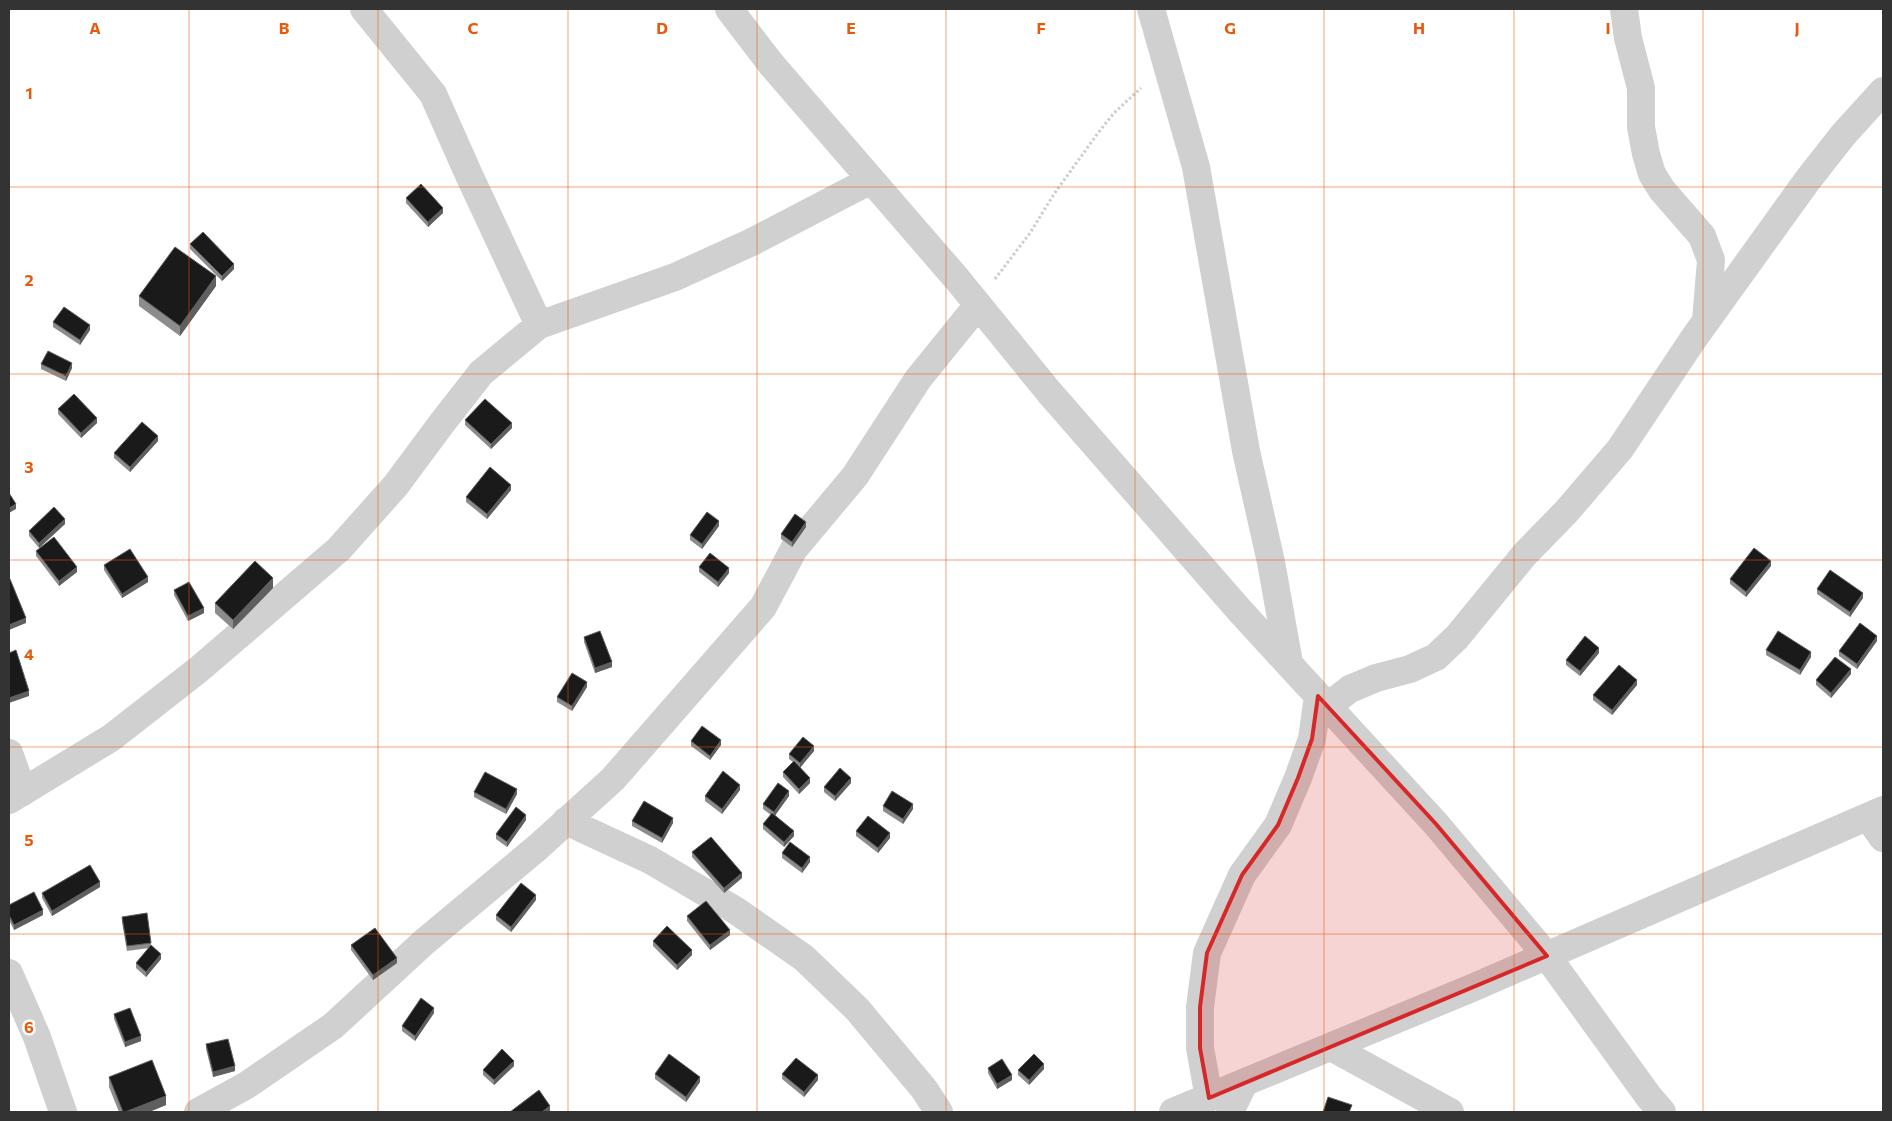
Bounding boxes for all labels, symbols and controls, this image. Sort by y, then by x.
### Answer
text: A [89,18,101,37]
text: B [279,18,290,37]
text: C [468,18,479,37]
text: D [656,18,668,37]
text: E [846,18,856,37]
text: F [1036,18,1046,37]
text: G [1224,18,1236,37]
text: H [1413,18,1425,37]
text: I [1605,18,1611,37]
text: J [1794,18,1800,37]
text: 1 [25,83,33,102]
text: 2 [24,270,34,289]
text: 3 [24,457,34,476]
text: 4 [24,644,34,663]
text: 5 [24,830,34,849]
text: 6 [24,1017,34,1036]

